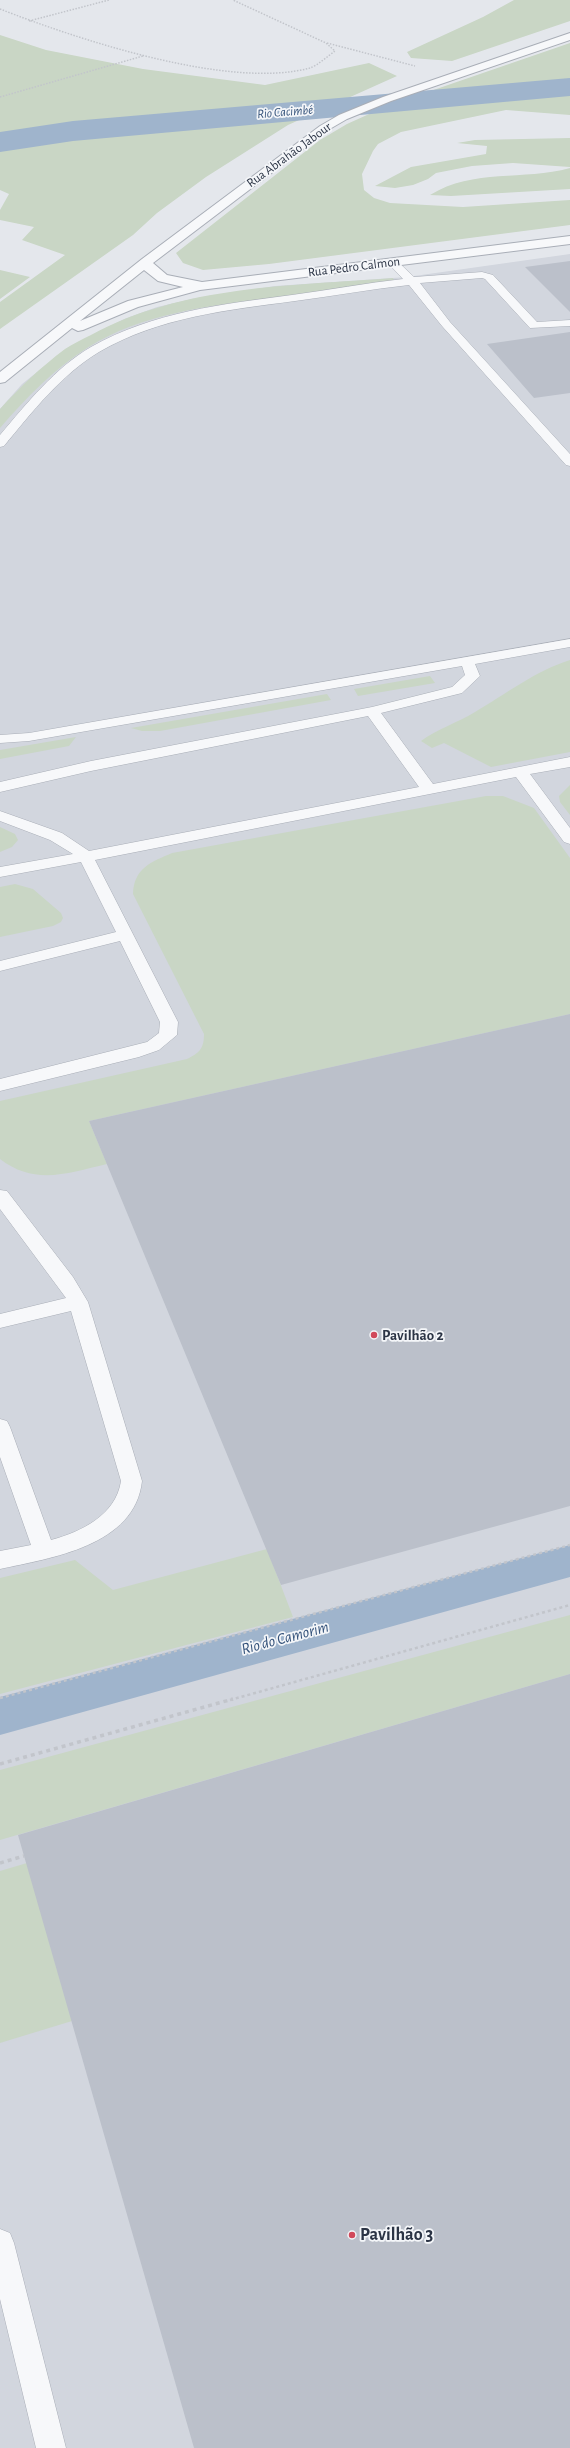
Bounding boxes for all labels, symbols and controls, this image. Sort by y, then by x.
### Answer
water label: Rio Cacimbé [256,102,314,122]
street label: Rua Abrahão Jabour [244,119,334,191]
street label: Rua Pedro Calmon [307,254,401,280]
place label: Pavilhão 2 [382,1326,444,1344]
marker: Pavilhão 2 [369,1330,379,1340]
water label: Rio do Camorim [239,1617,331,1659]
place label: Pavilhão 3 [360,2224,433,2246]
marker: Pavilhão 3 [347,2230,357,2240]

